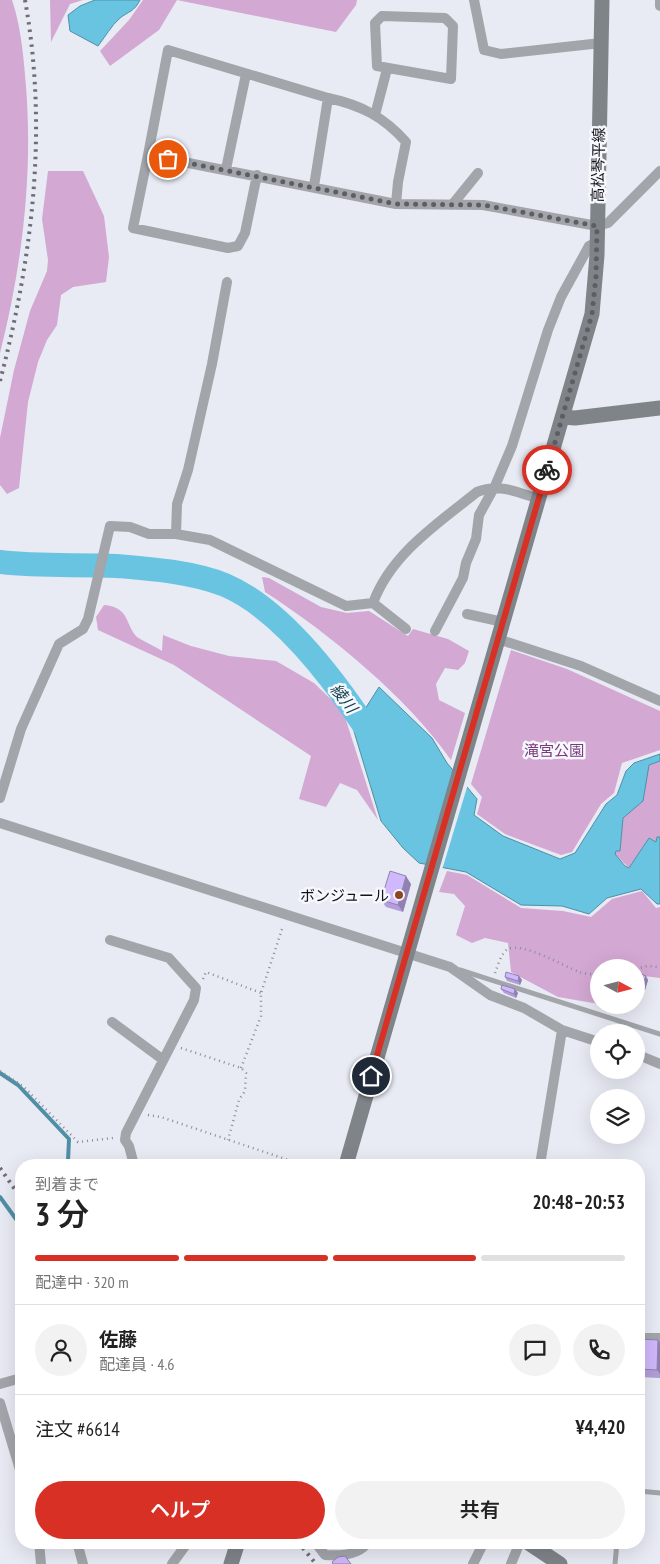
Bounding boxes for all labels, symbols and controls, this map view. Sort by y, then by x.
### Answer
street label: 高松琴平線 [588,127,608,203]
pin [147,138,189,180]
icon: bag [154,145,182,173]
courier [522,445,572,495]
icon: bike [533,456,561,484]
water label: 綾川 [326,679,363,718]
park label: 滝宮公園 [524,741,584,760]
place label: ボンジュール [300,886,389,905]
marker: ボンジュール [393,889,405,901]
north arrow [590,959,645,1014]
map controls [590,959,645,1144]
button: locate [590,1024,645,1079]
pin [350,1055,392,1097]
icon: home [357,1062,385,1090]
button: layers [590,1089,645,1144]
text: 到着まで [35,1174,99,1194]
text: 20:48–20:53 [532,1190,625,1214]
text: 3 分 [35,1193,89,1235]
text: 配達中 · 320 m [35,1272,129,1292]
button: person [35,1324,87,1376]
button: chat [509,1324,561,1376]
button: phone [573,1324,625,1376]
text: 佐藤 [99,1327,137,1351]
text: 配達員 · 4.6 [99,1354,174,1374]
text: ¥4,420 [575,1415,625,1439]
text: 注文 #6614 [35,1417,120,1441]
button: ヘルプ [35,1481,325,1539]
button: 共有 [335,1481,625,1539]

